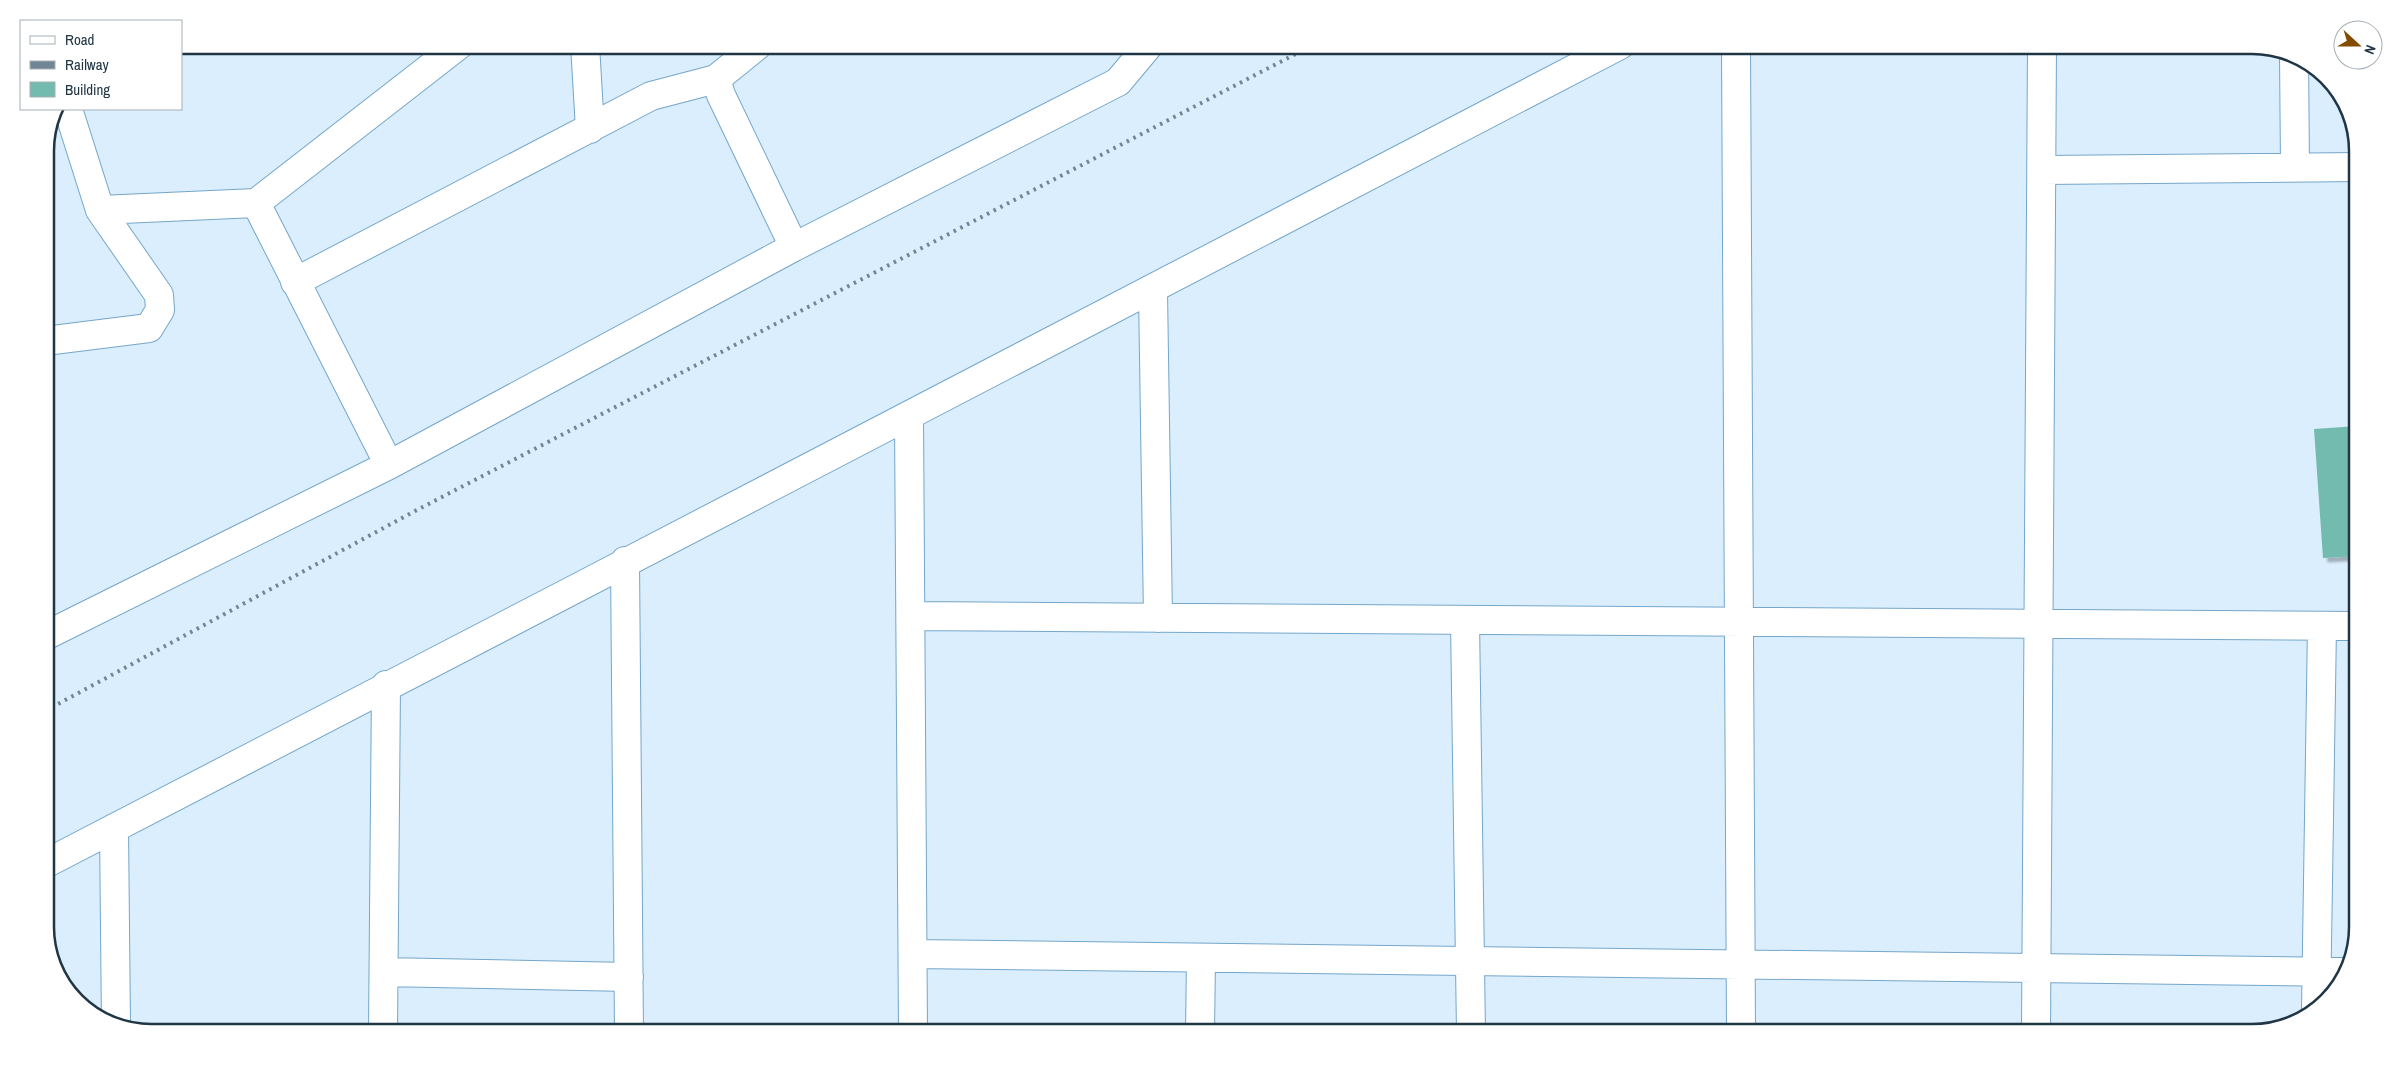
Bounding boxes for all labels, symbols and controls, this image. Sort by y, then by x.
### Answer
legend [20,20,182,110]
north arrow [2333,20,2383,70]
text: Road [65,29,94,50]
text: N [2360,43,2380,57]
text: Railway [65,54,110,75]
text: Building [65,79,110,100]

